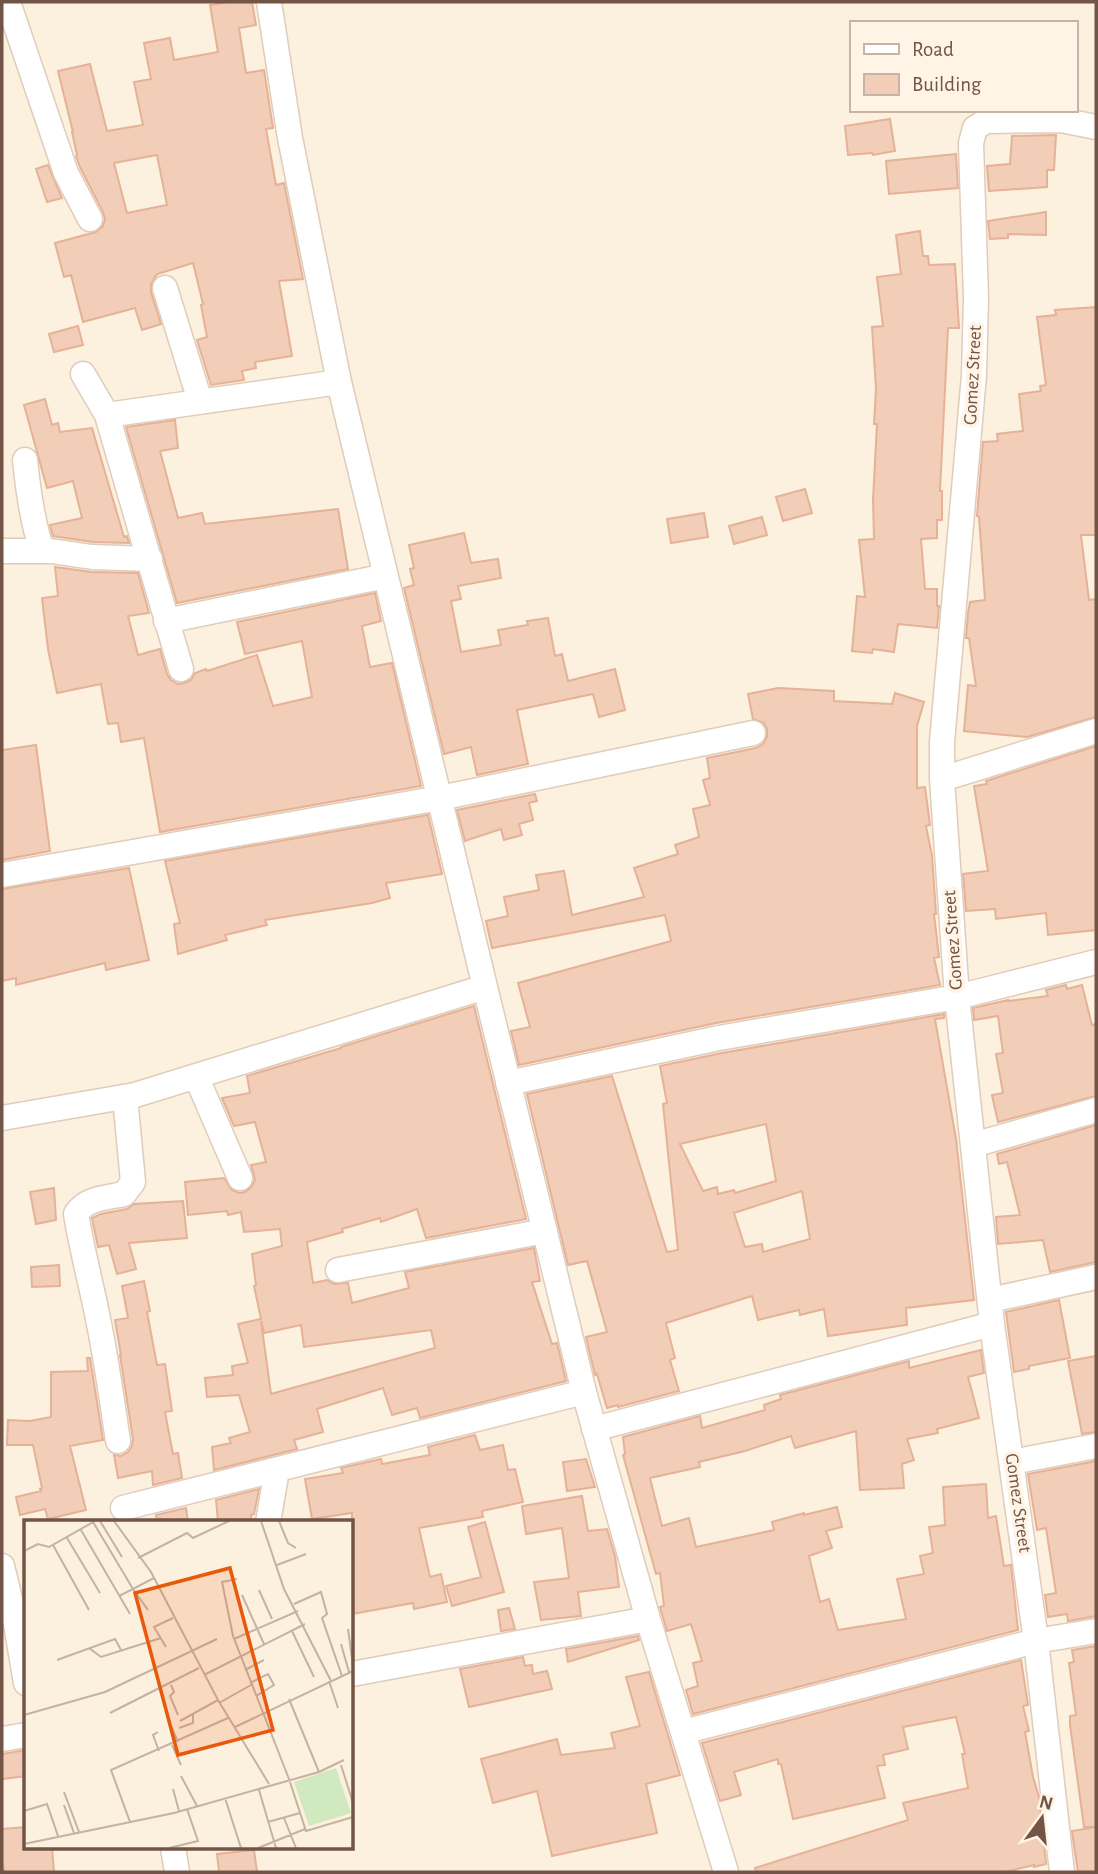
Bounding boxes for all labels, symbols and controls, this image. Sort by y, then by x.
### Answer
legend [850,21,1077,112]
text: Road [912,39,954,60]
text: Building [912,74,982,95]
street label: Gomez Street [961,325,985,425]
street label: Gomez Street [940,890,966,990]
street label: Gomez Street [1002,1452,1034,1554]
inset map [24,1520,354,1850]
north arrow [1007,1783,1077,1853]
text: N [1037,1792,1055,1814]

